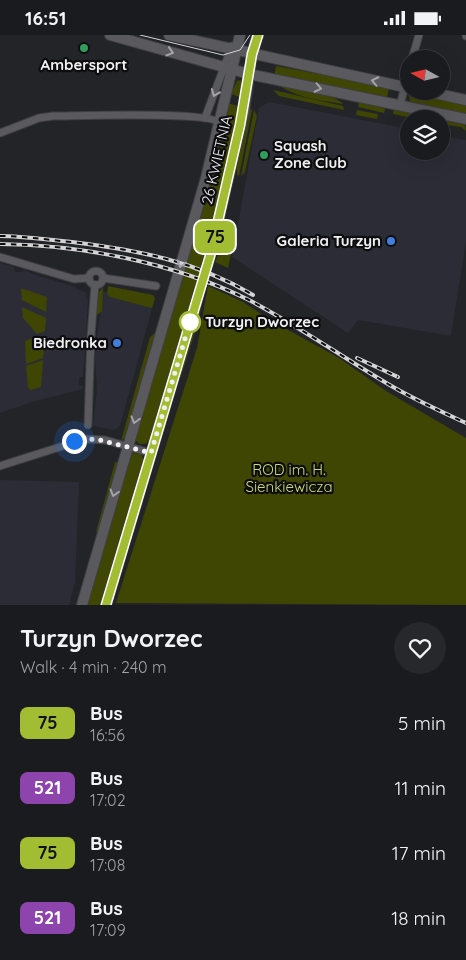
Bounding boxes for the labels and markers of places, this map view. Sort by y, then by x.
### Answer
marker: Ambersport [78,42,90,54]
place label: Ambersport [41,55,127,74]
place label: Squash Zone Club [274,136,347,172]
marker: Squash Zone Club [258,149,270,161]
place label: Galeria Turzyn [277,231,381,250]
marker: Galeria Turzyn [385,235,397,247]
marker: Turzyn Dworzec [179,311,201,333]
place label: Turzyn Dworzec [205,312,319,331]
place label: Biedronka [33,333,107,352]
marker: Biedronka [111,337,123,349]

